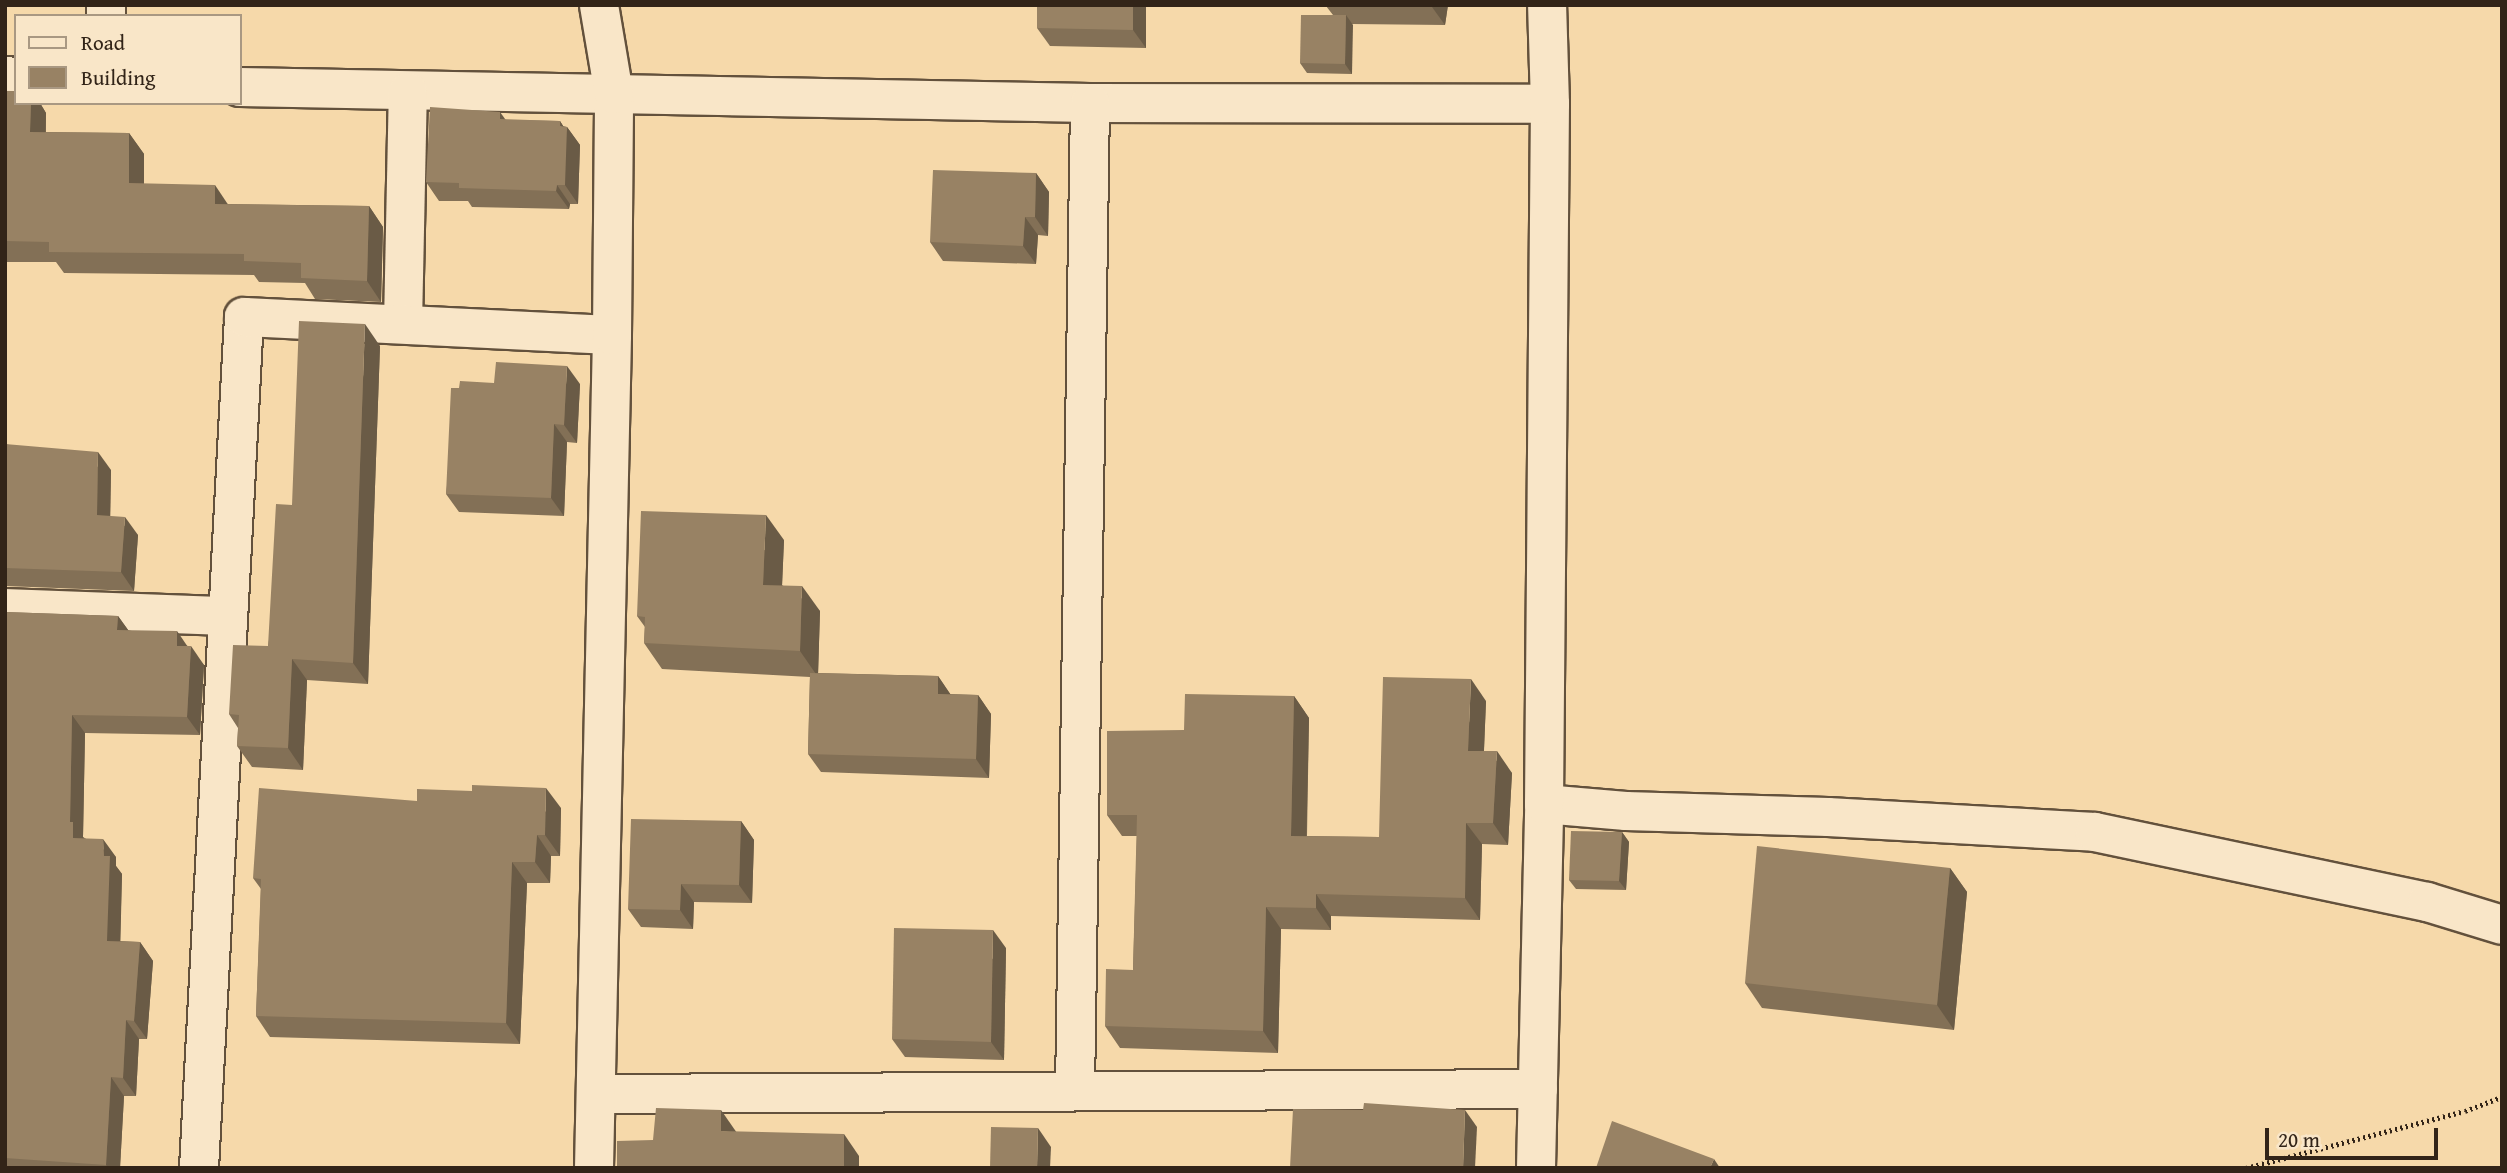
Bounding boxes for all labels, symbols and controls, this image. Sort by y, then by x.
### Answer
legend [14,14,242,105]
text: Road [81,27,125,58]
text: Building [81,62,155,93]
scale bar [2269,1114,2442,1158]
text: 20 m [2278,1124,2320,1155]

